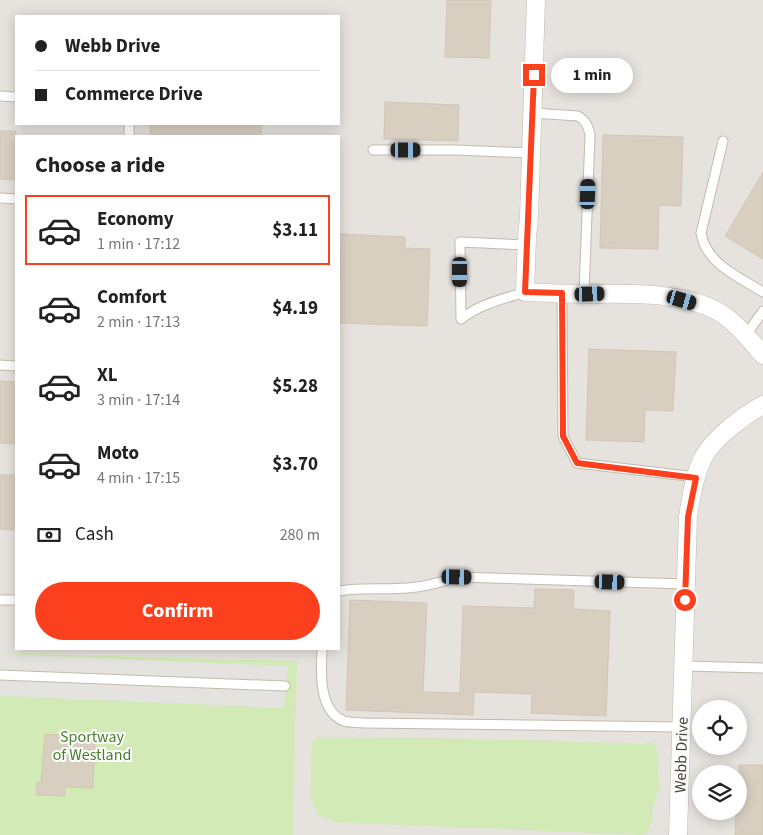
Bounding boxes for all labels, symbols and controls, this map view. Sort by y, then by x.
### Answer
text: Webb Drive [65,33,160,60]
callout: 1 min [552,58,634,92]
route end [523,64,545,86]
text: 1 min [573,64,611,86]
text: Commerce Drive [65,81,203,108]
car [391,143,421,158]
text: Choose a ride [35,149,165,181]
car [579,179,596,209]
text: Economy [97,206,174,233]
icon: car [37,208,82,253]
text: $3.11 [272,217,318,244]
text: 1 min · 17:12 [97,233,180,255]
car [452,257,467,287]
text: Comfort [97,284,167,311]
icon: car [37,286,82,331]
car [574,286,605,302]
car [665,289,698,311]
text: $4.19 [272,295,318,322]
text: 2 min · 17:13 [97,311,180,333]
text: XL [97,362,118,389]
icon: car [37,364,82,409]
text: $5.28 [272,373,318,400]
text: 3 min · 17:14 [97,389,180,411]
text: Moto [97,440,139,467]
icon: car [37,442,82,487]
text: $3.70 [272,451,318,478]
text: 4 min · 17:15 [97,467,180,489]
icon: cash [35,521,63,549]
text: Cash [75,521,114,548]
text: 280 m [280,524,320,546]
car [441,569,472,585]
car [594,574,625,590]
button: Confirm [35,582,320,640]
route start [674,589,696,611]
map controls [692,700,747,820]
button: locate [692,700,747,755]
street label: Webb Drive [669,717,694,793]
park label: Sportway of Westland [53,726,131,766]
button: layers [692,765,747,820]

